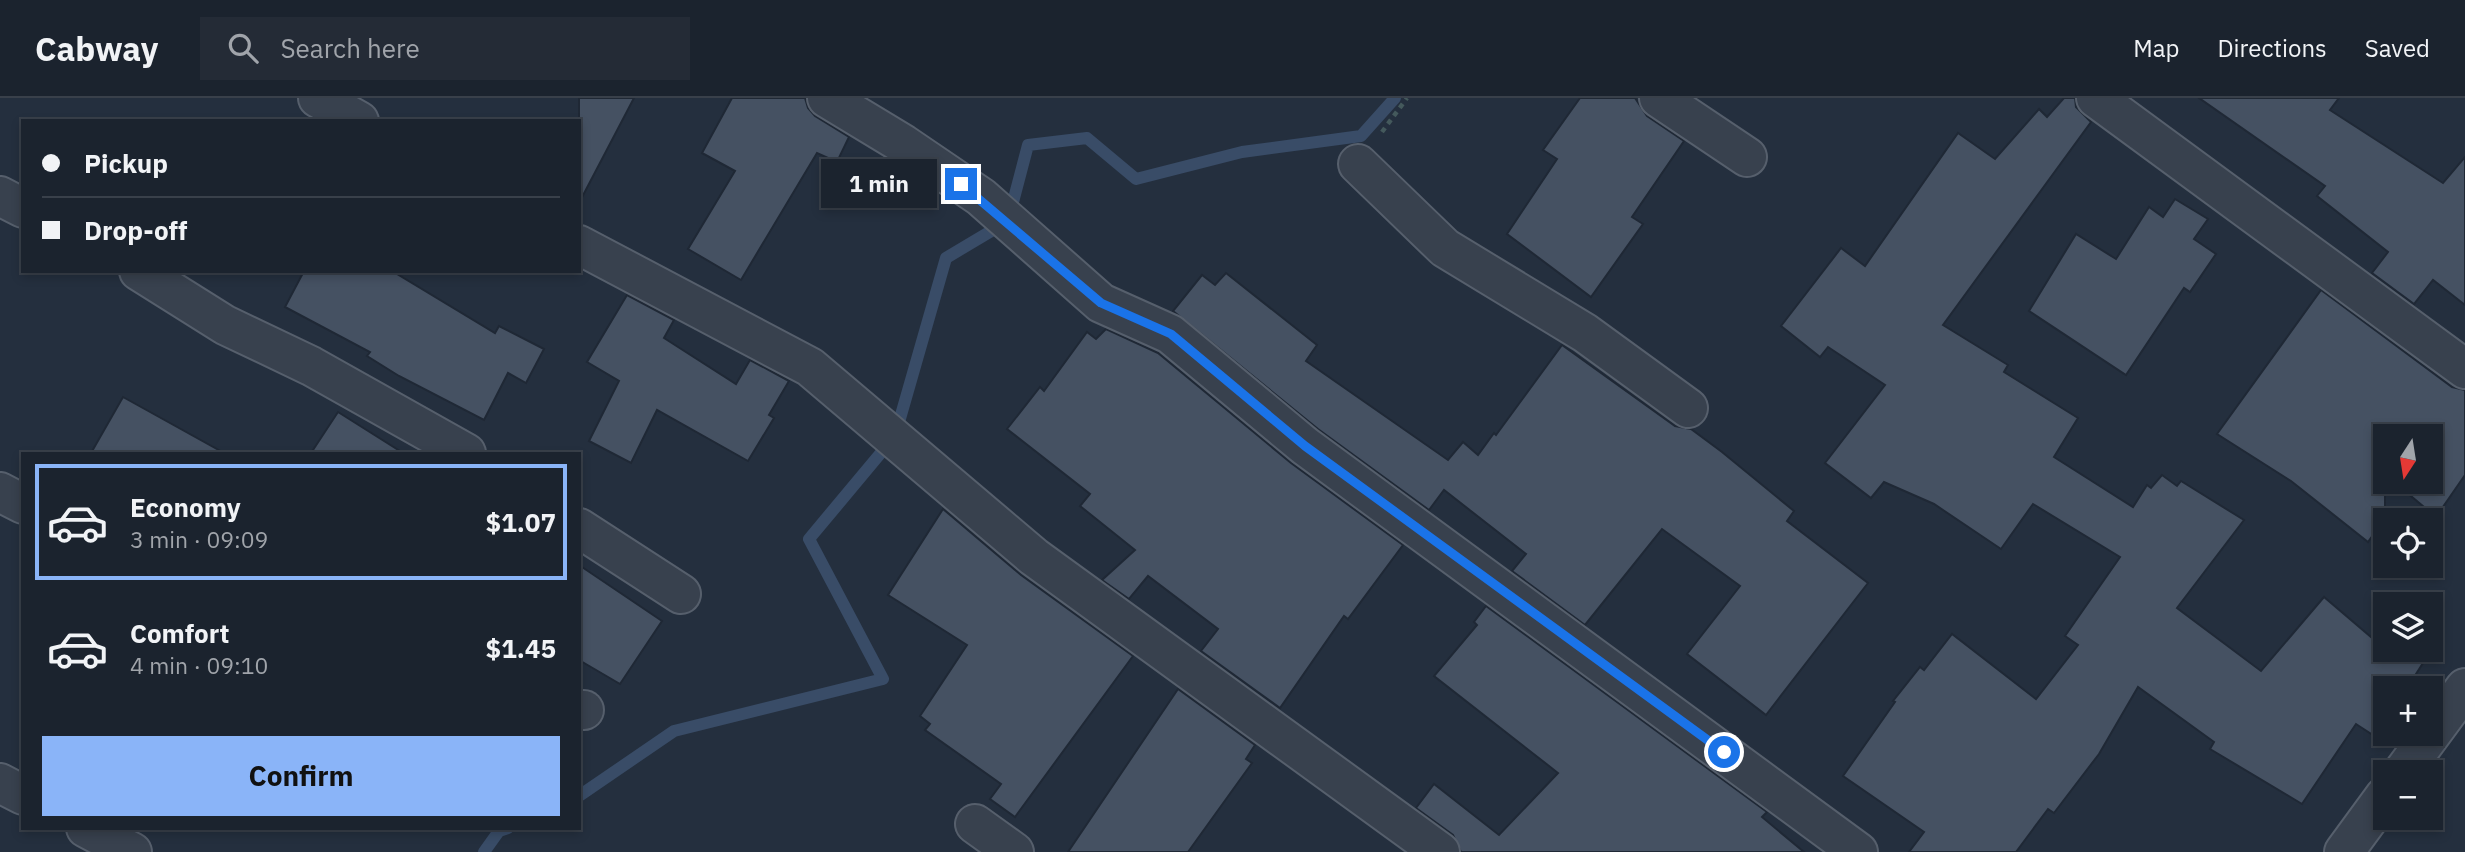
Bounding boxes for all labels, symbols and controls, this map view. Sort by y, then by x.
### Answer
search box [200,17,690,80]
text: Cabway [35,27,158,70]
icon: search [224,29,262,67]
text: Search here [280,31,420,65]
text: Map [2133,32,2179,64]
text: Directions [2217,32,2327,64]
text: Saved [2365,32,2430,64]
text: Pickup [84,146,168,180]
callout: 1 min [821,160,936,208]
text: 1 min [849,168,909,198]
route end [945,168,977,200]
text: Drop-off [84,213,187,247]
north arrow [2373,424,2443,494]
map controls [2373,424,2443,830]
text: Economy [130,490,241,524]
icon: car [46,491,109,554]
text: $1.07 [486,505,556,539]
button: locate [2373,508,2443,578]
text: 3 min · 09:09 [130,524,268,554]
button: layers [2373,592,2443,662]
text: Comfort [130,616,229,650]
icon: car [46,617,109,680]
text: $1.45 [486,631,556,665]
text: 4 min · 09:10 [130,650,268,680]
button: + [2373,676,2443,746]
button: Confirm [42,736,560,816]
route start [1708,736,1740,768]
button: − [2373,760,2443,830]

